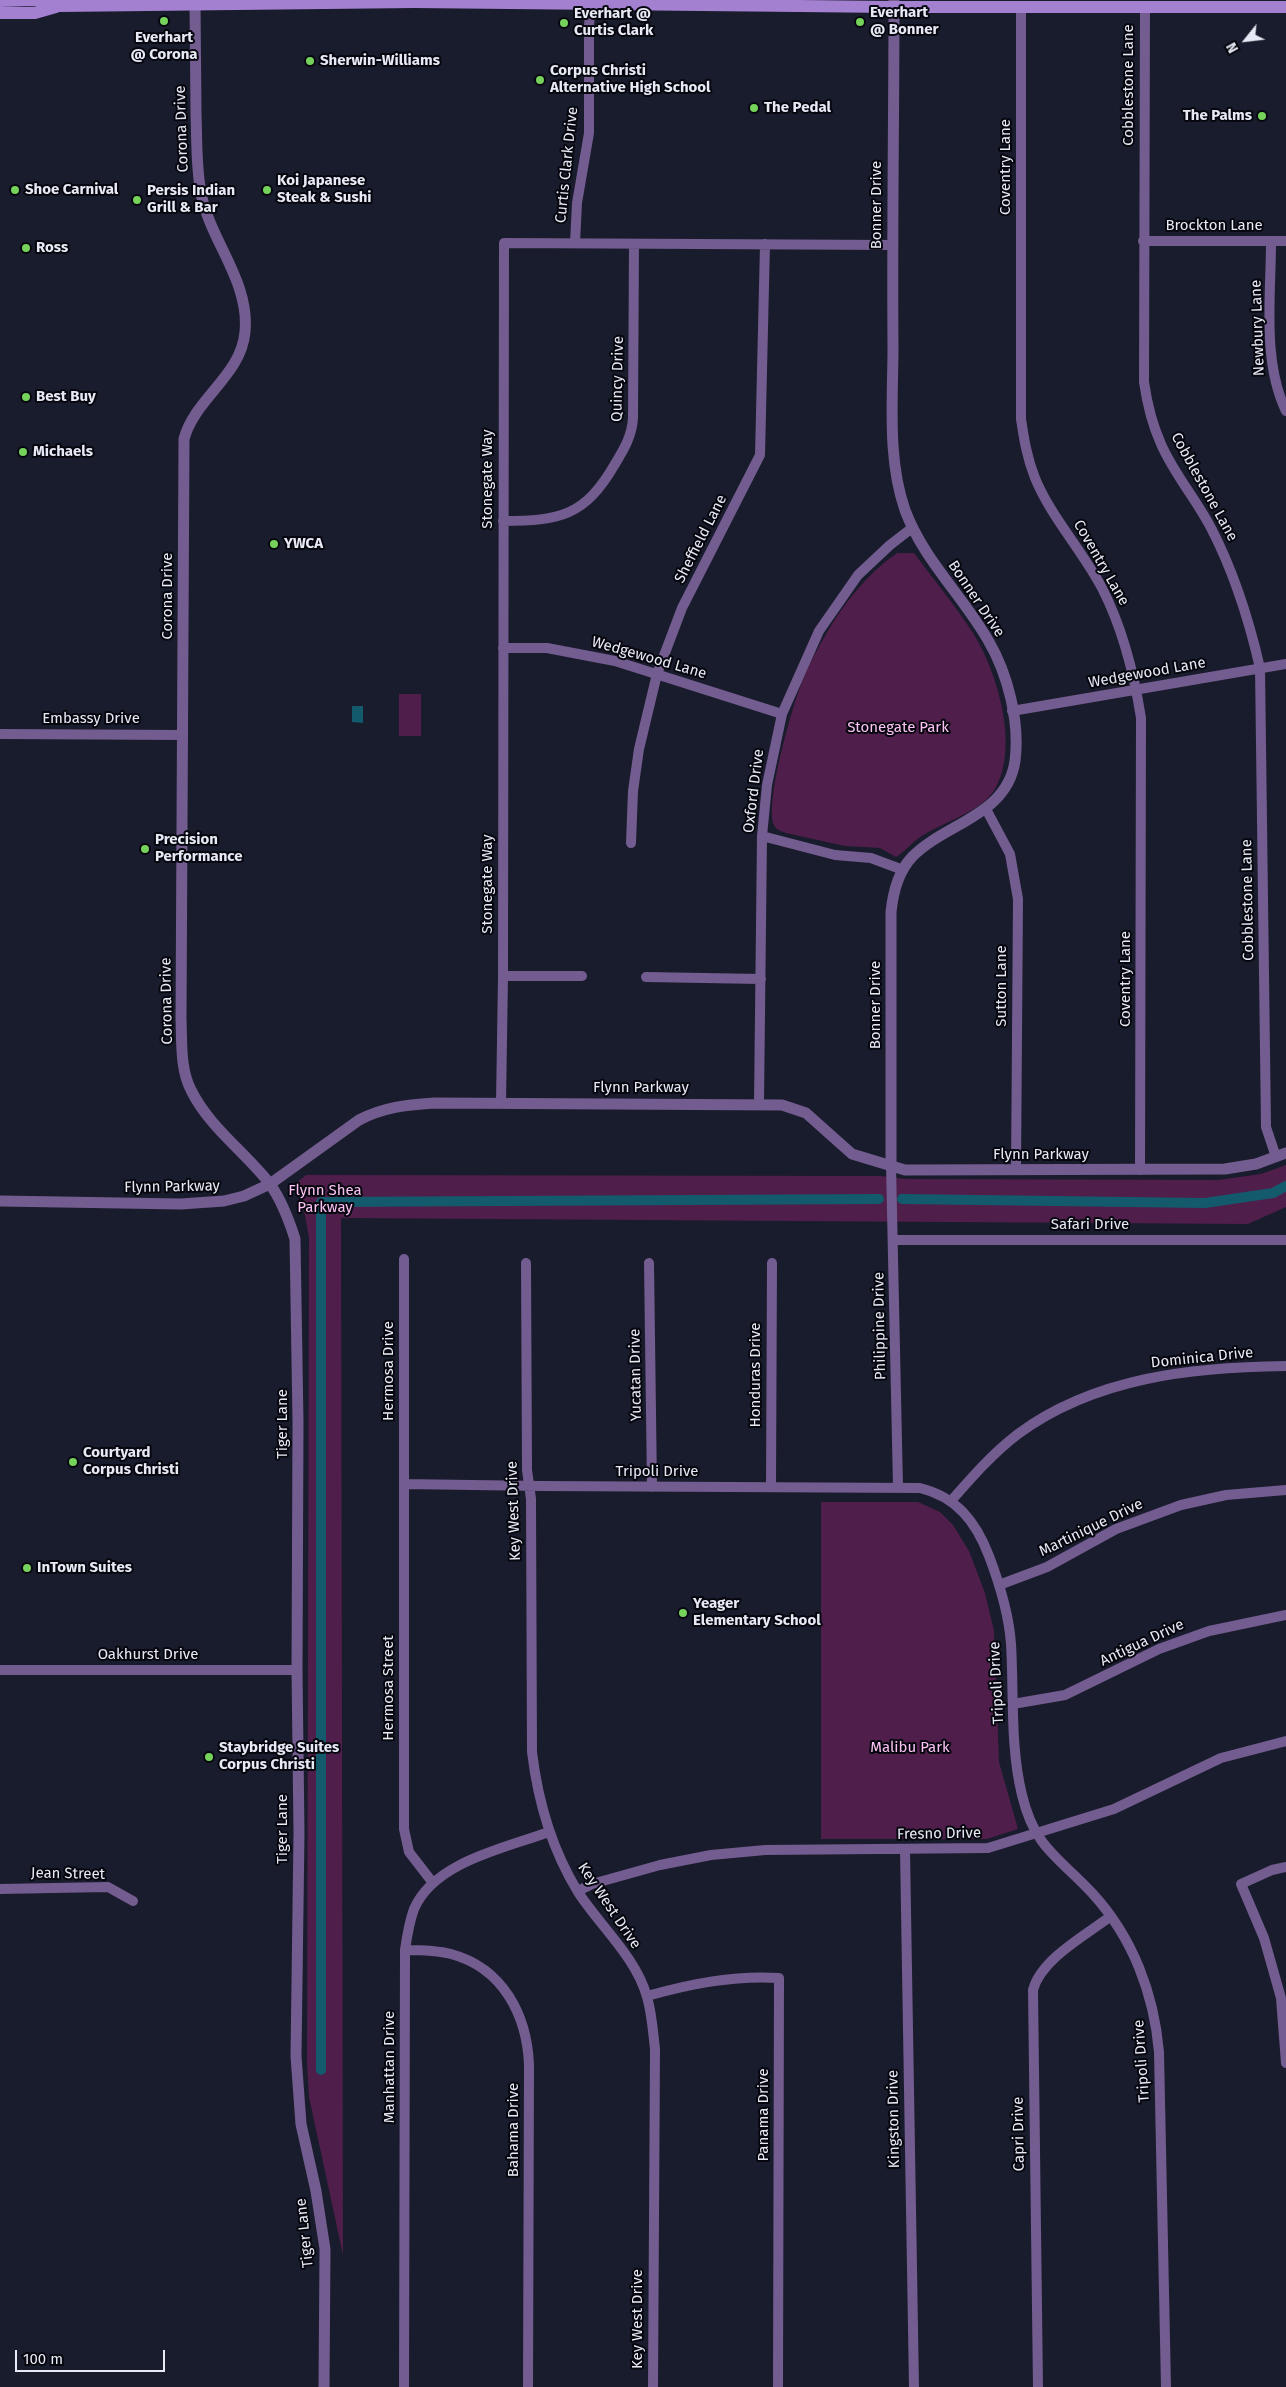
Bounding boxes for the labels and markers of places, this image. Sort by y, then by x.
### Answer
place label: Everhart @ Bonner [870,4,938,39]
place label: Everhart @ Curtis Clark [574,5,653,40]
marker: Everhart @ Corona [158,15,170,27]
marker: Everhart @ Bonner [854,16,866,28]
marker: Everhart @ Curtis Clark [558,17,570,29]
place label: Everhart @ Corona [130,29,198,64]
place label: Sherwin-Williams [320,52,440,70]
marker: Sherwin-Williams [304,55,316,67]
place label: Corpus Christi Alternative High School [550,62,711,97]
marker: Corpus Christi Alternative High School [534,74,546,86]
place label: The Pedal [764,99,831,117]
marker: The Pedal [748,102,760,114]
place label: The Palms [1183,107,1252,125]
marker: The Palms [1256,110,1268,122]
place label: Koi Japanese Steak & Sushi [277,172,372,207]
place label: Shoe Carnival [25,181,118,199]
place label: Persis Indian Grill & Bar [147,182,235,217]
marker: Shoe Carnival [9,184,21,196]
marker: Koi Japanese Steak & Sushi [261,184,273,196]
marker: Persis Indian Grill & Bar [131,194,143,206]
place label: Ross [36,239,68,257]
marker: Ross [20,242,32,254]
place label: Best Buy [36,388,96,406]
marker: Best Buy [20,391,32,403]
place label: Michaels [33,443,93,461]
marker: Michaels [17,446,29,458]
place label: YWCA [284,535,323,553]
marker: YWCA [268,538,280,550]
place label: Precision Performance [155,831,243,866]
marker: Precision Performance [139,843,151,855]
place label: Courtyard Corpus Christi [83,1444,179,1479]
marker: Courtyard Corpus Christi [67,1456,79,1468]
place label: InTown Suites [37,1559,132,1577]
marker: InTown Suites [21,1562,33,1574]
place label: Yeager Elementary School [693,1595,821,1630]
marker: Yeager Elementary School [677,1607,689,1619]
place label: Staybridge Suites Corpus Christi [219,1739,339,1774]
marker: Staybridge Suites Corpus Christi [203,1751,215,1763]

